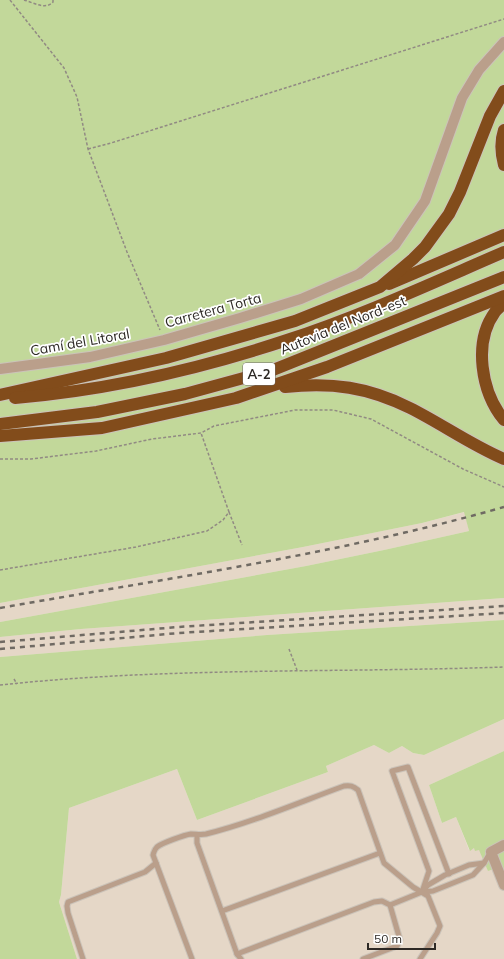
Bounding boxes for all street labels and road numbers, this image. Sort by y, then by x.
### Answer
street label: Carretera Torta [163,288,263,332]
street label: Autovia del Nord-est [277,291,409,359]
street label: Camí del Litoral [29,324,131,360]
road number: A-2 [243,363,275,385]

